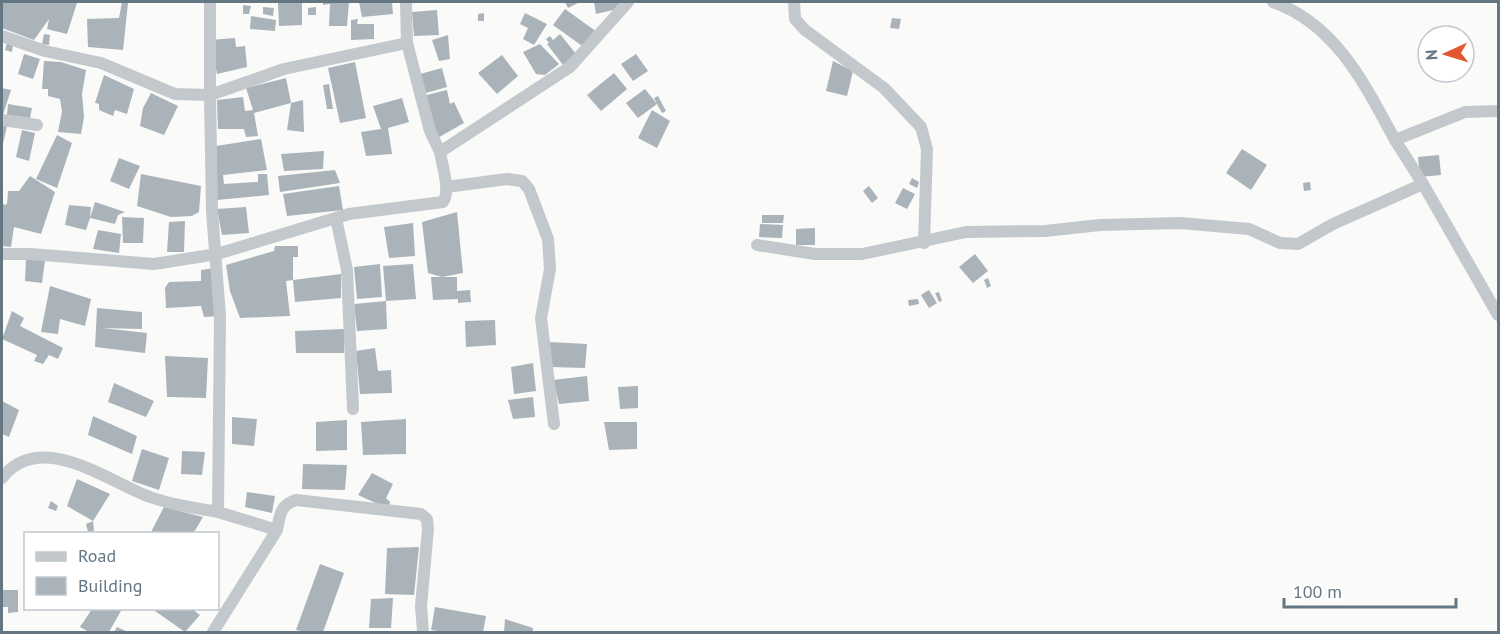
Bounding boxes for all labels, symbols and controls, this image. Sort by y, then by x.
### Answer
north arrow [1416,24,1476,84]
text: N [1421,49,1441,61]
legend [24,532,219,610]
text: Road [78,544,116,567]
scale bar [1284,571,1456,609]
text: Building [78,574,142,597]
text: 100 m [1293,580,1342,603]

